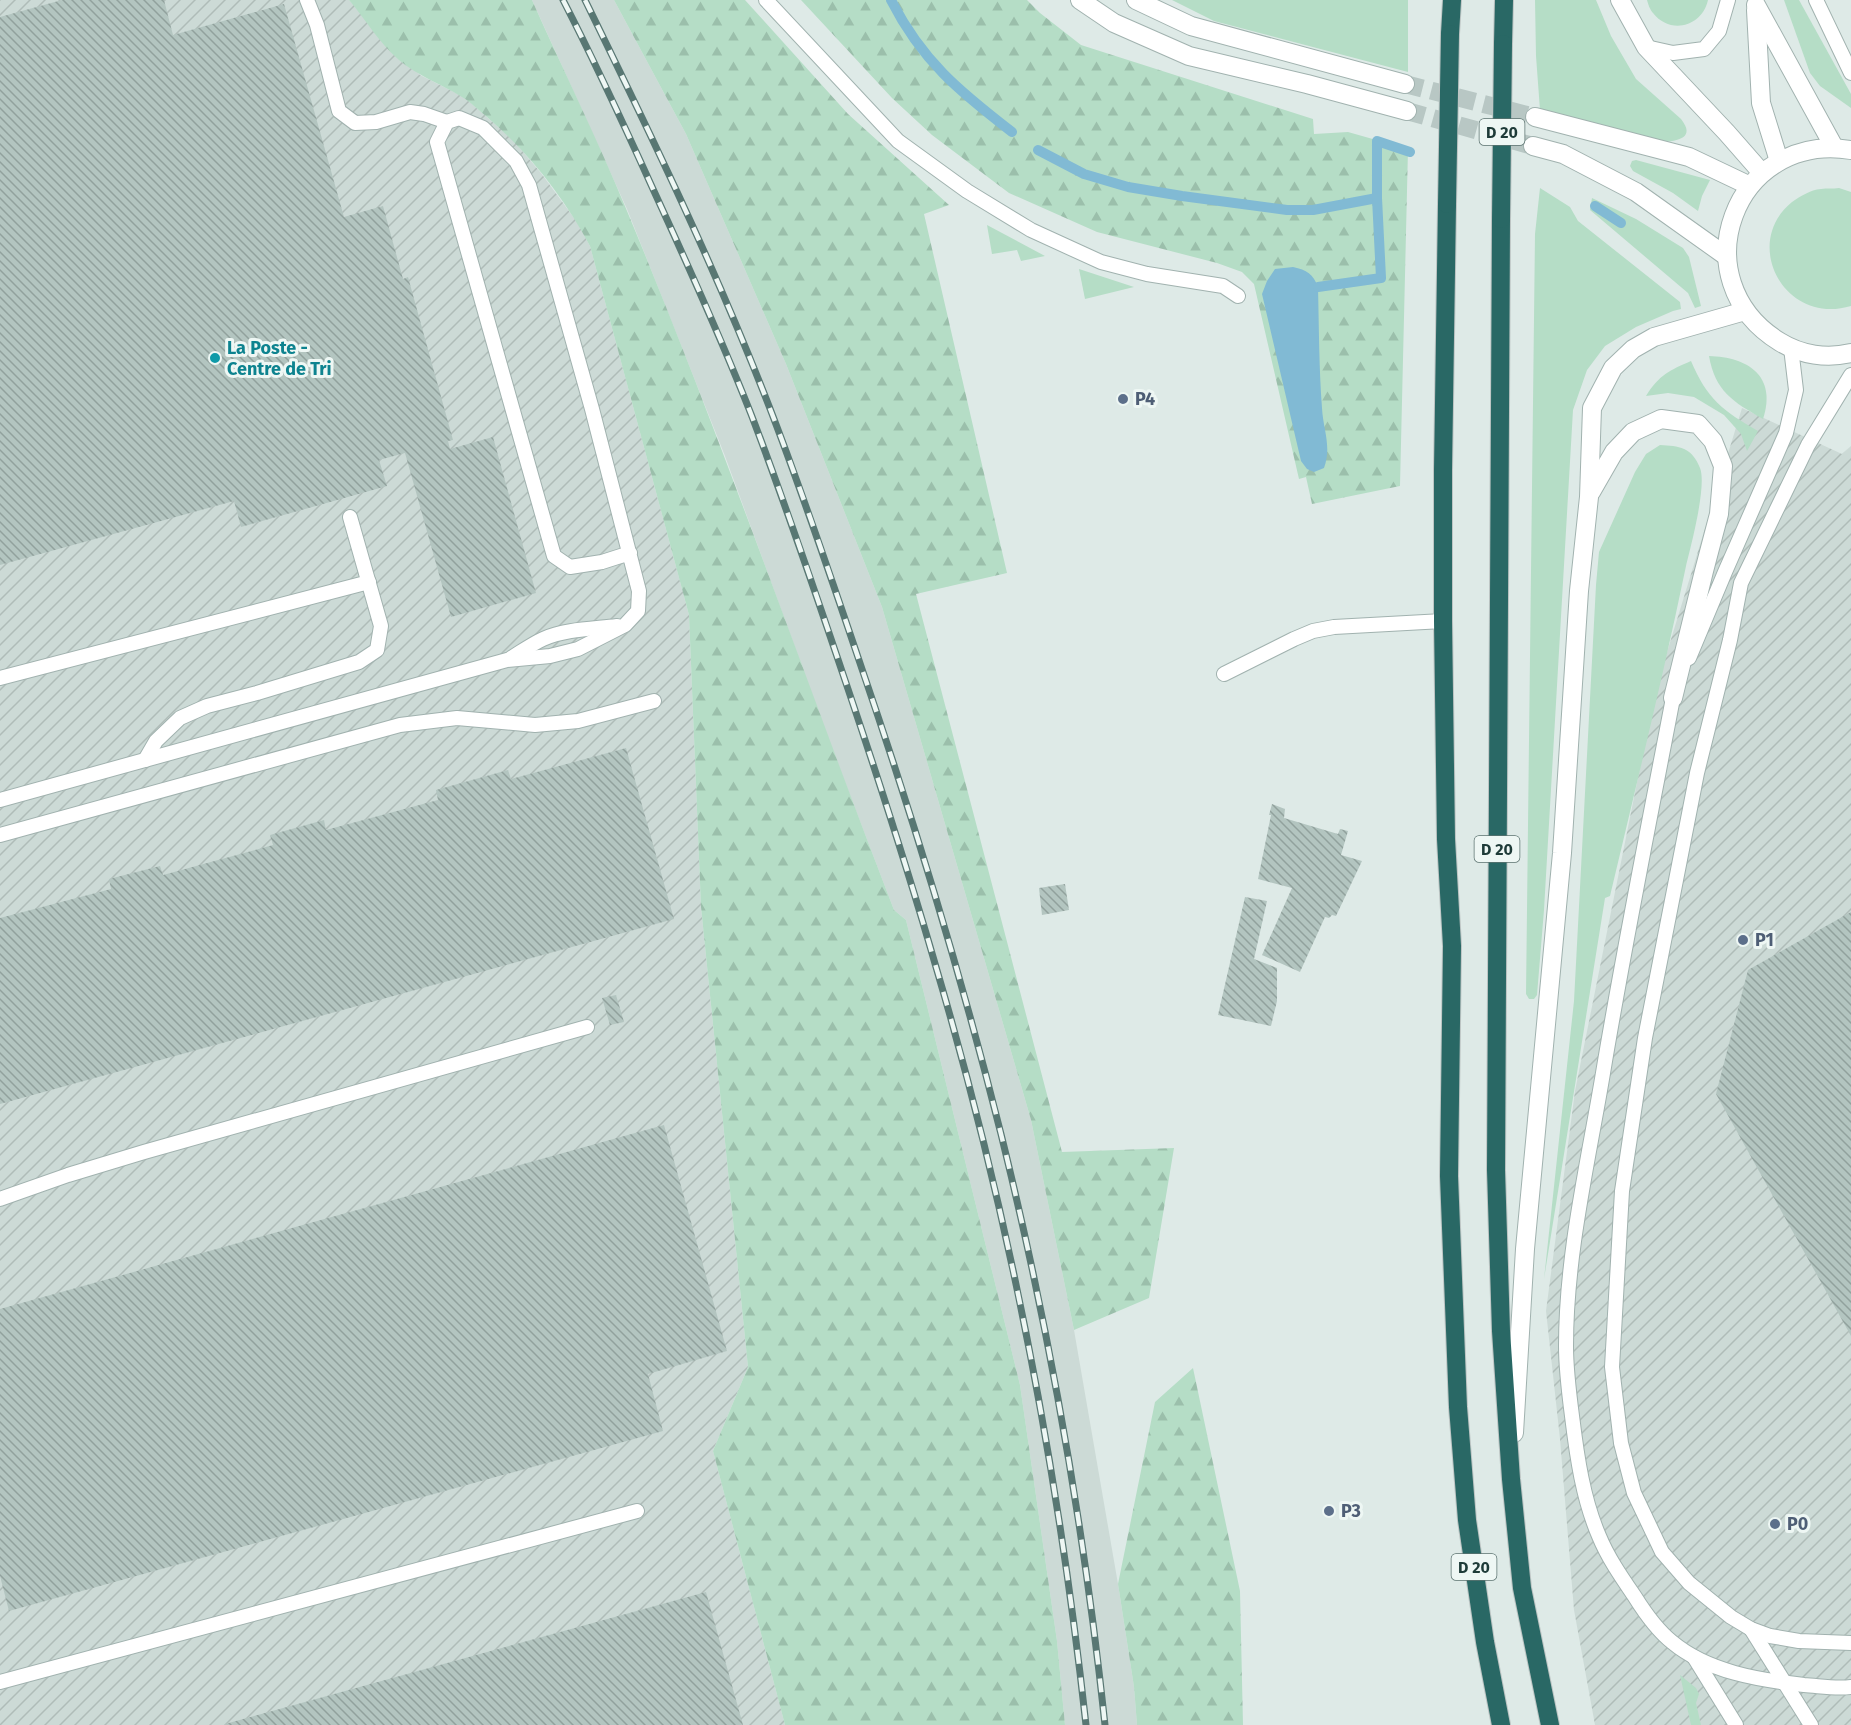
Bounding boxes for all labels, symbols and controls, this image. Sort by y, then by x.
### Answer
road number: D 20 [1480,119,1524,145]
place label: La Poste - Centre de Tri [227,337,332,380]
marker: La Poste - Centre de Tri [208,351,222,365]
place label: P4 [1135,388,1155,410]
marker: P4 [1116,392,1130,406]
road number: D 20 [1474,836,1520,862]
place label: P1 [1755,929,1774,951]
marker: P1 [1736,933,1750,947]
place label: P3 [1341,1500,1361,1522]
marker: P3 [1322,1504,1336,1518]
place label: P0 [1787,1513,1808,1535]
marker: P0 [1768,1517,1782,1531]
road number: D 20 [1452,1554,1496,1580]

